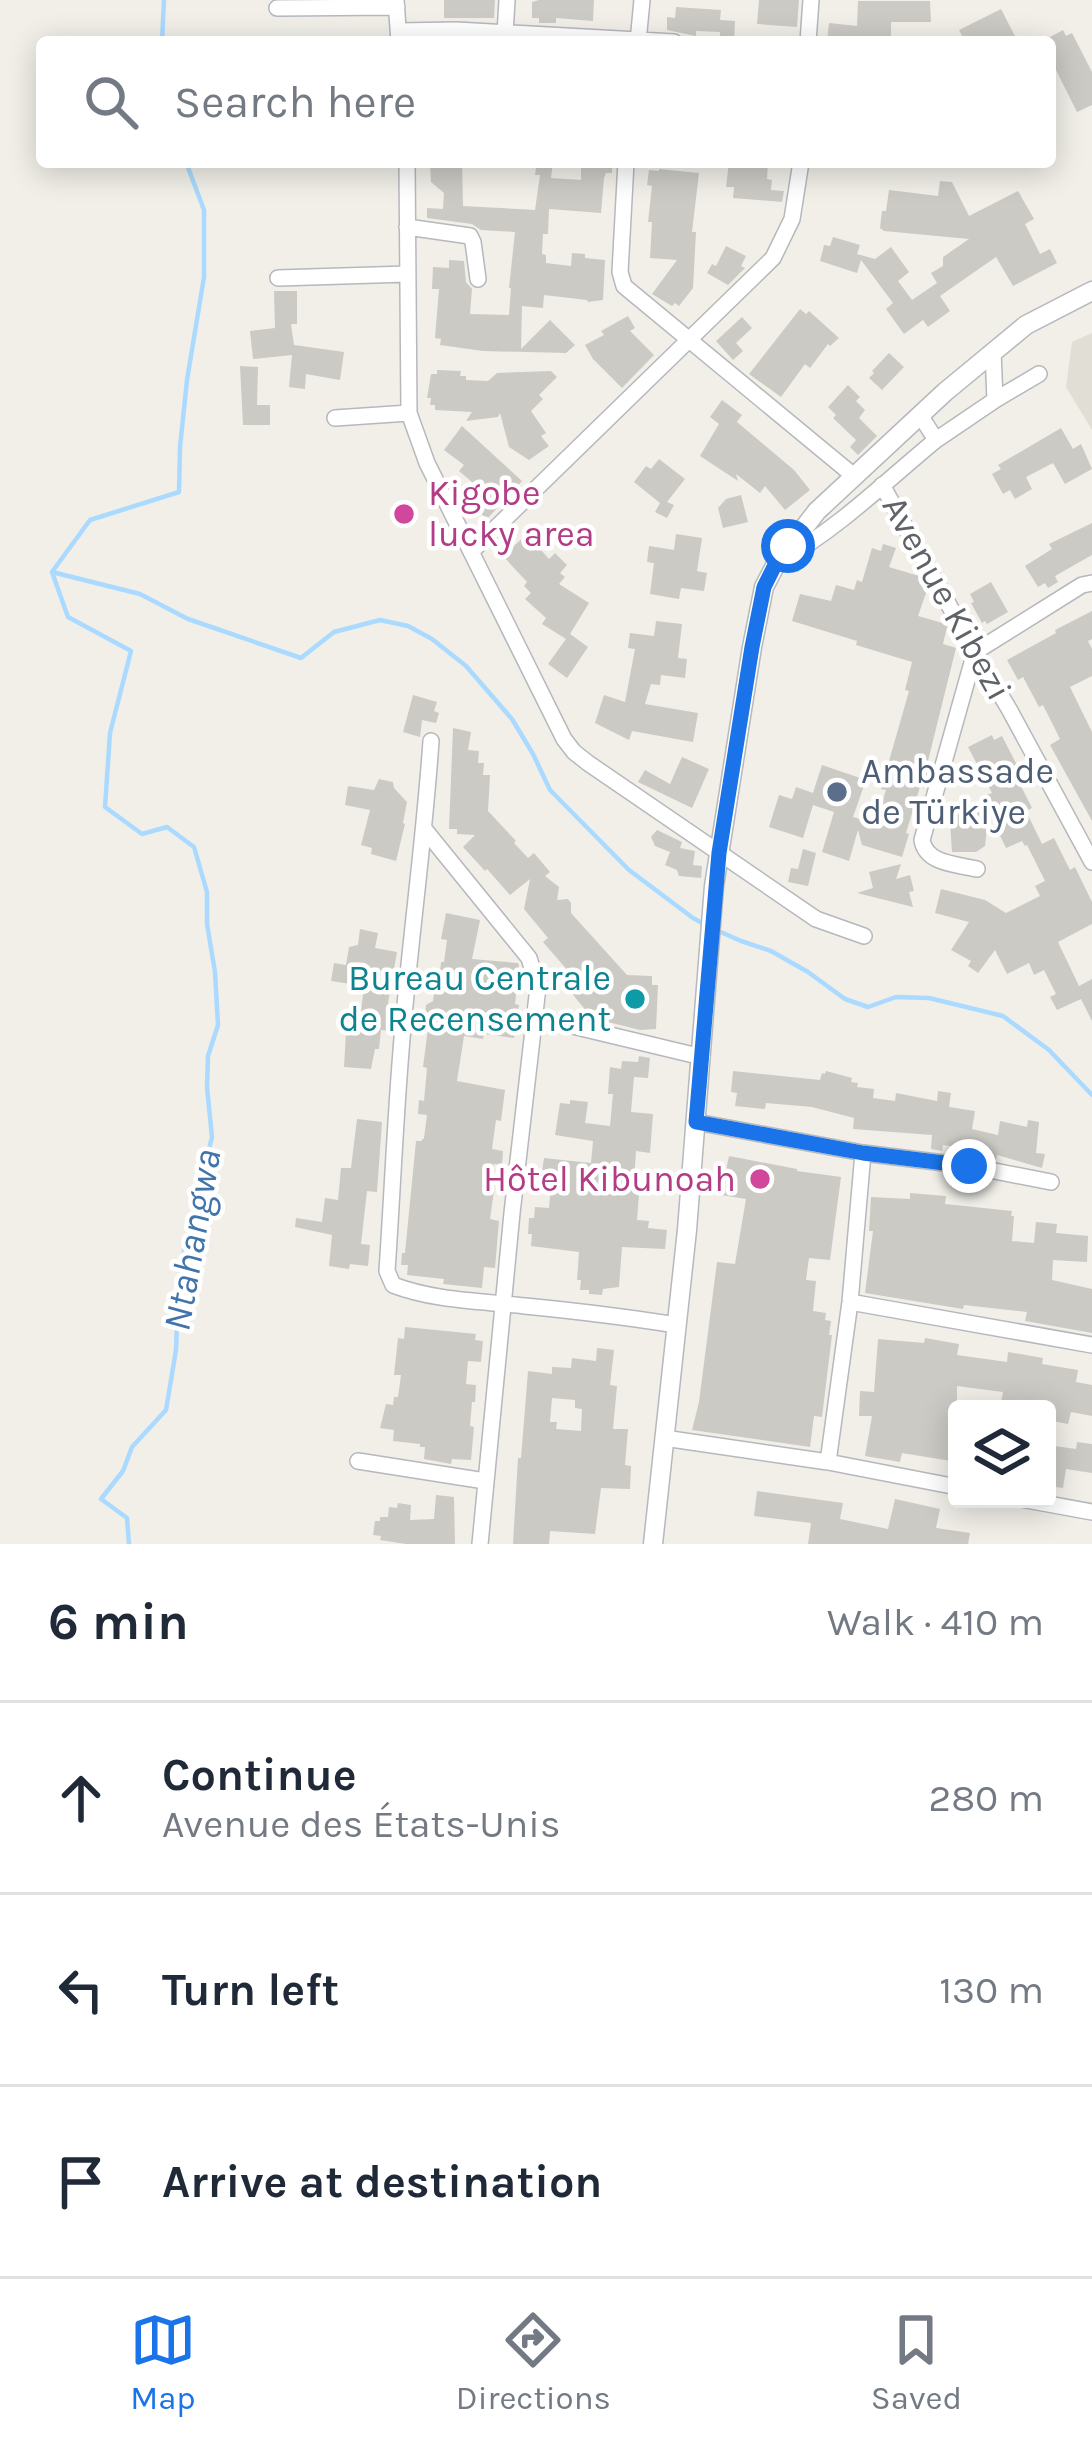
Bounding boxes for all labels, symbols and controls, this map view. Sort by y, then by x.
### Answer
search box [36,36,1056,168]
icon: search [78,69,144,135]
text: Search here [174,76,416,128]
place label: Kigobe lucky area [428,472,595,555]
street label: Avenue Kibezi [874,488,1020,708]
marker: Kigobe lucky area [391,501,417,527]
route start [761,519,815,573]
place label: Ambassade de Türkiye [861,750,1054,833]
marker: Ambassade de Türkiye [824,779,850,805]
place label: Bureau Centrale de Recensement [338,957,611,1040]
marker: Bureau Centrale de Recensement [622,986,648,1012]
route end [942,1139,996,1193]
water label: Ntahangwa [153,1145,231,1335]
place label: Hôtel Kibunoah [483,1158,736,1200]
marker: Hôtel Kibunoah [747,1166,773,1192]
map controls [948,1400,1056,1508]
button: layers [948,1400,1056,1508]
text: 6 min [48,1592,189,1652]
text: Walk · 410 m [827,1599,1044,1645]
text: Continue [162,1749,357,1801]
icon: ahead [48,1765,114,1831]
text: 280 m [929,1775,1044,1821]
text: Avenue des États-Unis [162,1801,560,1847]
icon: left [48,1957,114,2023]
text: Turn left [162,1964,339,2016]
text: 130 m [939,1967,1044,2013]
icon: arrive [48,2149,114,2215]
text: Arrive at destination [162,2156,602,2208]
tab: Map [130,2307,196,2417]
tab: Directions [456,2307,611,2417]
tab: Saved [871,2307,962,2417]

